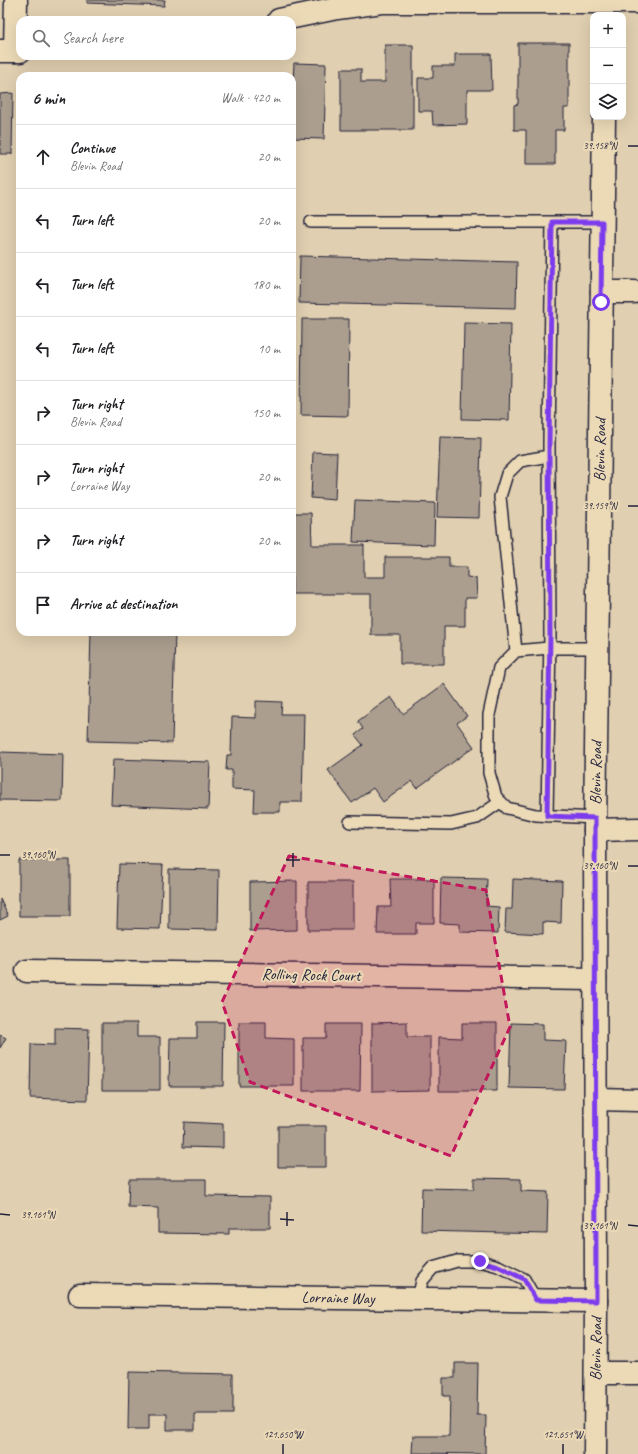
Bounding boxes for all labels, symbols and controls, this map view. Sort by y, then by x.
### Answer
map controls [590,12,626,120]
button: + [590,12,626,48]
search box [16,16,296,60]
icon: search [30,27,52,49]
text: Search here [62,29,123,48]
button: − [590,48,626,84]
button: layers [590,84,626,120]
text: 6 min [32,88,65,109]
text: Walk · 420 m [221,90,280,106]
text: Continue [70,139,115,158]
text: 39.158°N [583,139,619,152]
icon: ahead [32,146,54,168]
text: 20 m [258,149,280,165]
text: Blevin Road [70,158,121,174]
icon: left [32,210,54,232]
text: Turn left [70,211,113,230]
text: 20 m [258,213,280,229]
icon: left [32,274,54,296]
text: Turn left [70,275,113,294]
text: 180 m [252,277,280,293]
route start [592,293,610,311]
icon: left [32,338,54,360]
text: Turn left [70,339,113,358]
text: 10 m [258,341,280,357]
text: Turn right [70,395,123,414]
icon: right [32,402,54,424]
text: 150 m [252,405,280,421]
text: Blevin Road [70,414,121,430]
street label: Blevin Road [589,416,611,482]
text: Turn right [70,459,123,478]
icon: right [32,466,54,488]
text: 20 m [258,469,280,485]
text: Lorraine Way [70,478,129,494]
text: 39.159°N [583,499,619,512]
icon: right [32,530,54,552]
text: Turn right [70,531,123,550]
text: 20 m [258,533,280,549]
icon: arrive [32,594,54,616]
text: Arrive at destination [70,595,177,614]
street label: Blevin Road [585,739,607,805]
text: 39.160°N [21,848,57,861]
text: 39.160°N [583,859,619,872]
street label: Rolling Rock Court [261,964,362,986]
text: 39.161°N [21,1208,57,1221]
text: 39.161°N [583,1219,619,1232]
route end [471,1252,489,1270]
street label: Lorraine Way [301,1287,376,1309]
street label: Blevin Road [585,1315,607,1381]
text: 121.650°W [263,1428,304,1441]
text: 121.651°W [543,1428,584,1441]

